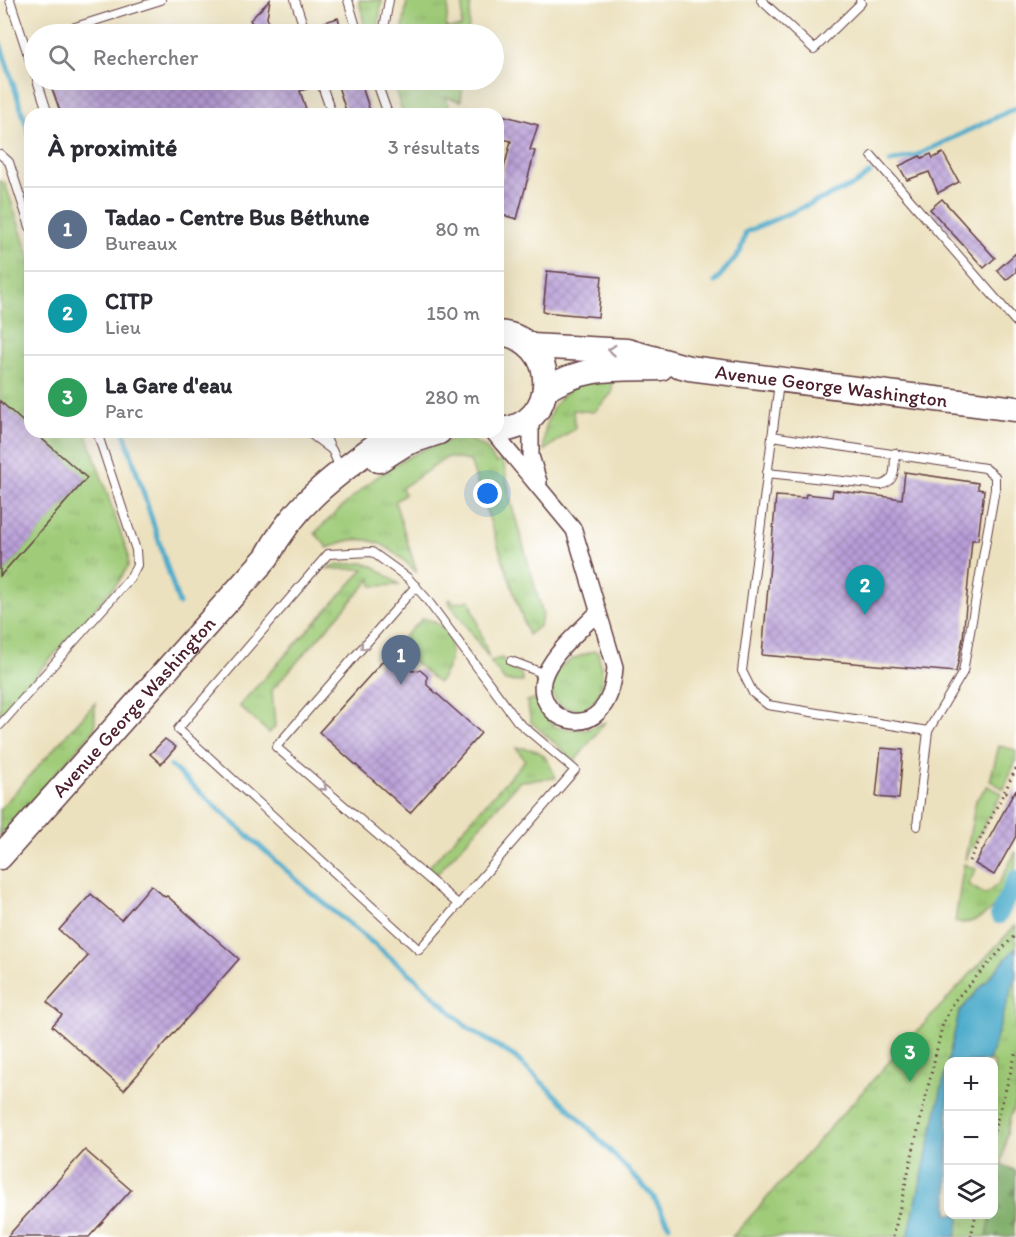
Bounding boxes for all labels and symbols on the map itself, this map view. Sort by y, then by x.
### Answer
one-way arrow [607,343,616,356]
street label: Avenue George Washington [714,359,949,412]
your location [473,479,502,508]
pin: 2 [846,566,884,615]
street label: Avenue George Washington [47,611,221,802]
pin: 1 [382,636,420,685]
one-way arrow [360,639,371,650]
one-way arrow [316,780,327,791]
pin: 3 [890,1032,930,1082]

